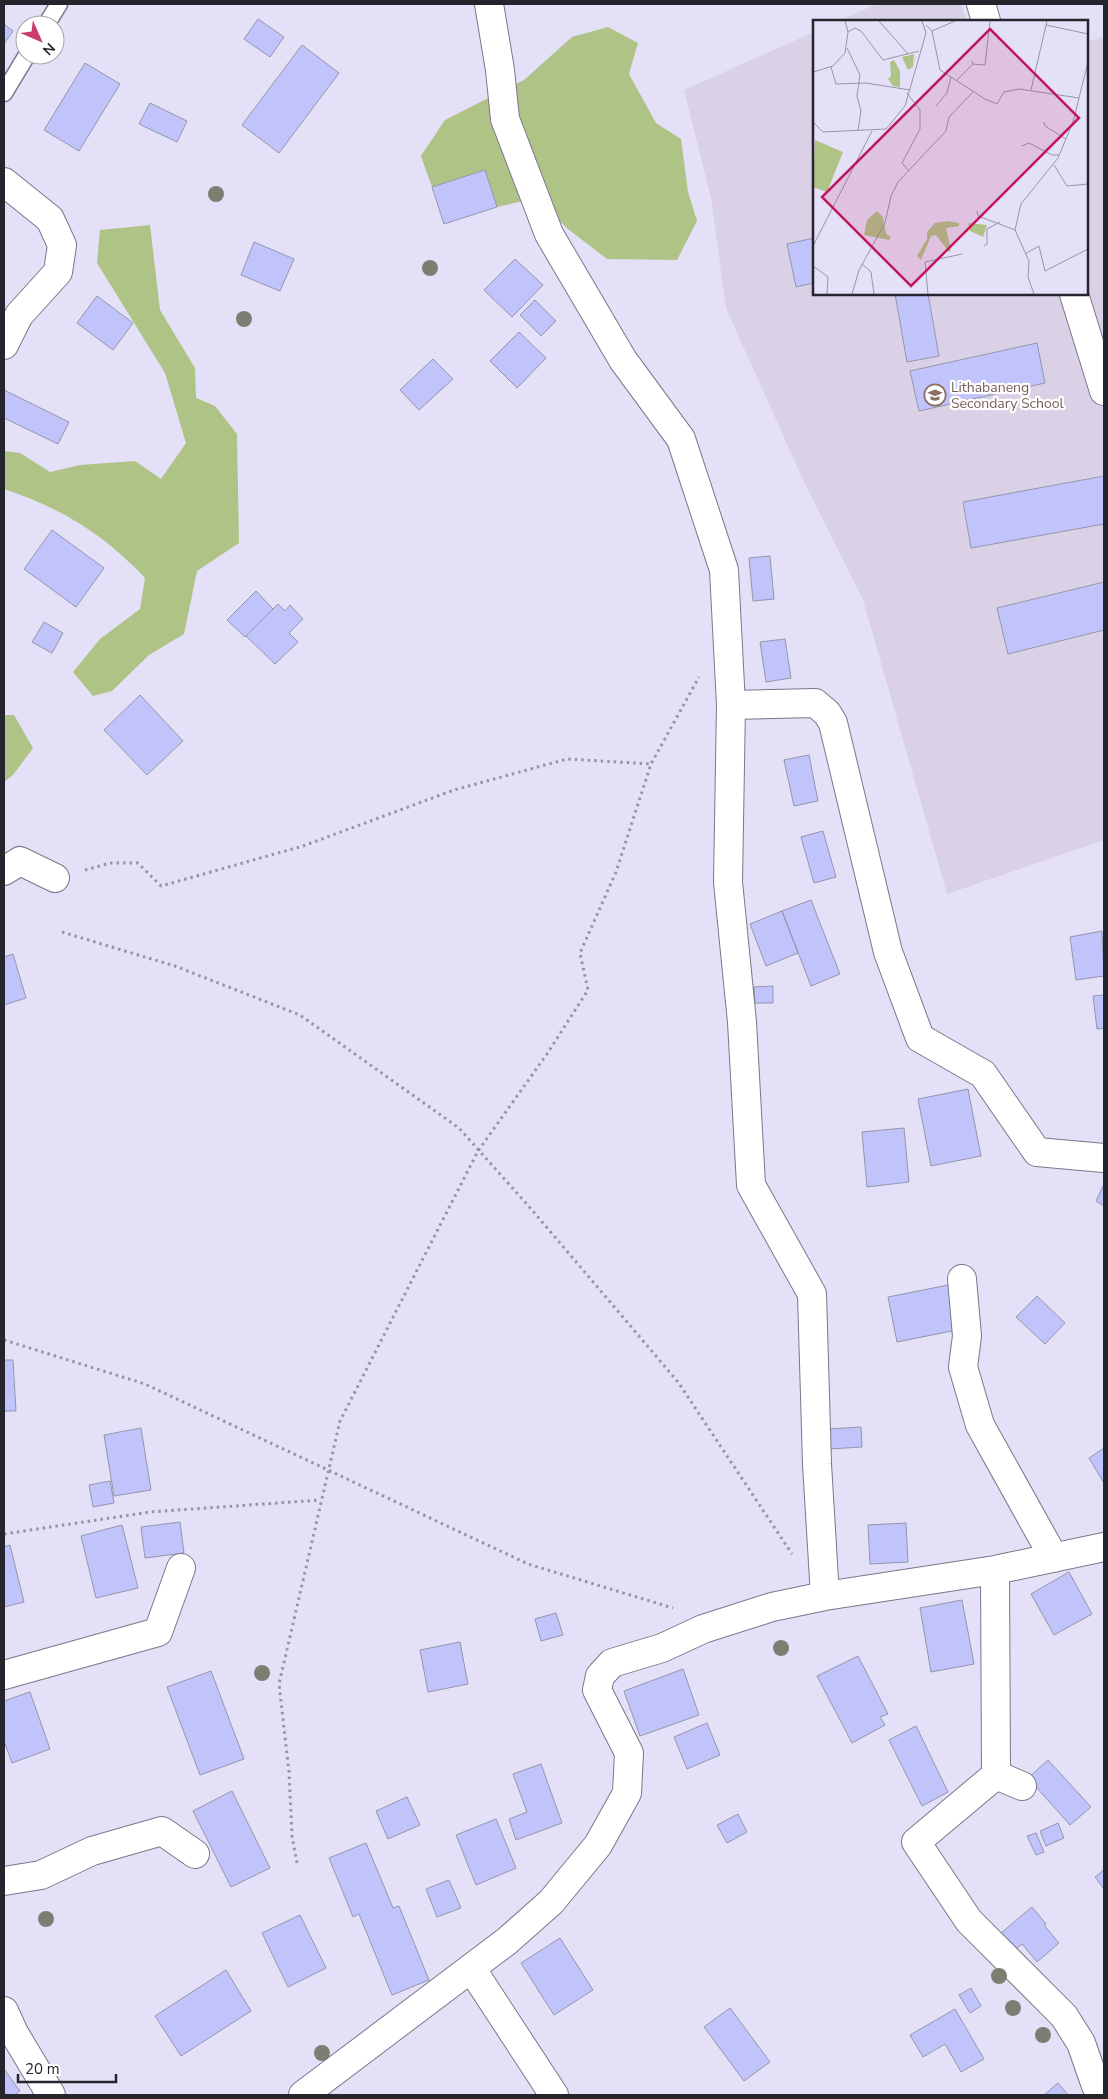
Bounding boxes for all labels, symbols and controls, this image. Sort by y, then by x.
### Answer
north arrow [15,15,65,65]
inset map [813,20,1088,295]
text: N [38,38,59,59]
place label: Lithabaneng Secondary School [951,378,1065,413]
school or university icon: Lithabaneng Secondary School [923,383,947,407]
scale bar [18,2052,115,2084]
text: 20 m [25,2059,60,2079]

